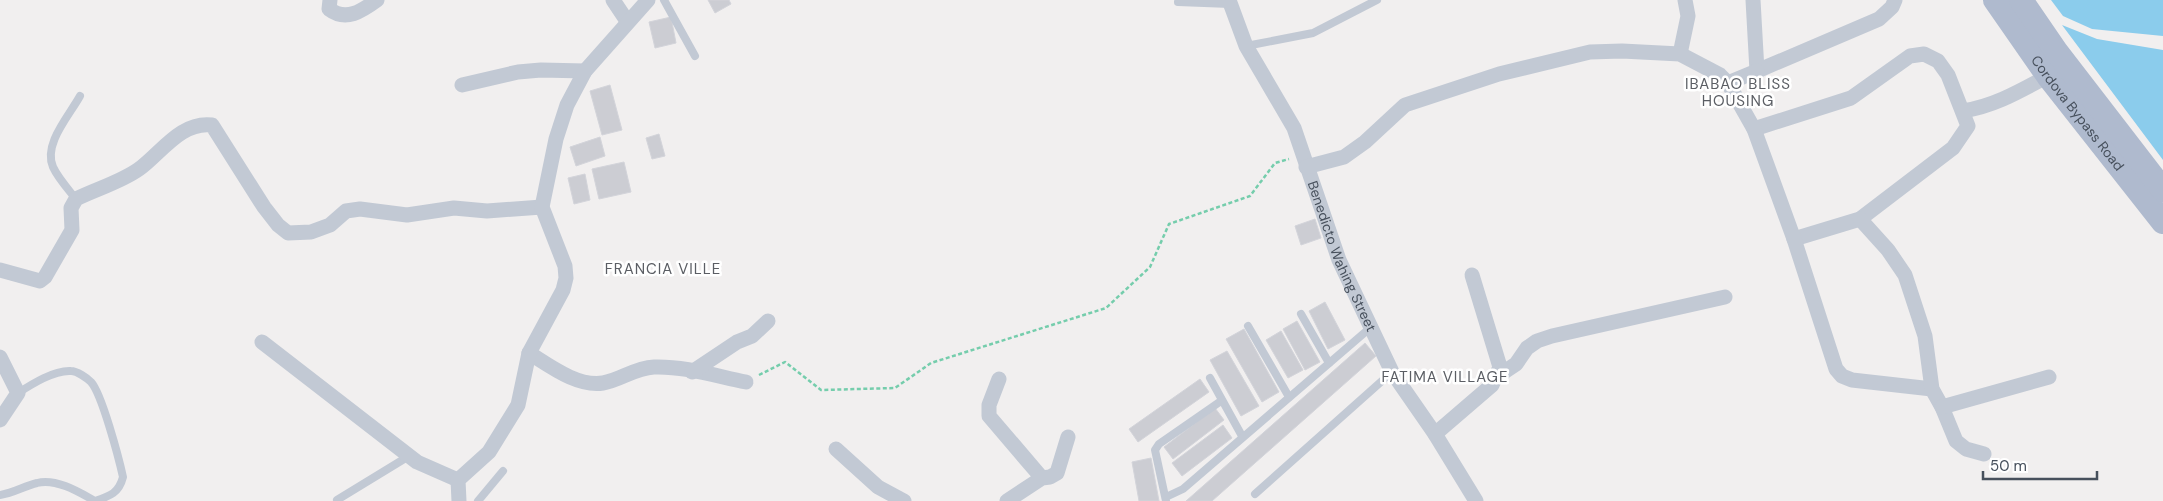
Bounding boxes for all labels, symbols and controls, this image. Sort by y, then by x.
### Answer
street label: Cordova Bypass Road [2027,52,2128,174]
district label: IBABAO BLISS HOUSING [1685,74,1791,111]
street label: Benedicto Wahing Street [1304,179,1380,334]
district label: FRANCIA VILLE [605,259,721,279]
district label: FATIMA VILLAGE [1382,367,1508,387]
scale bar [1983,448,2097,480]
text: 50 m [1990,456,2027,476]

